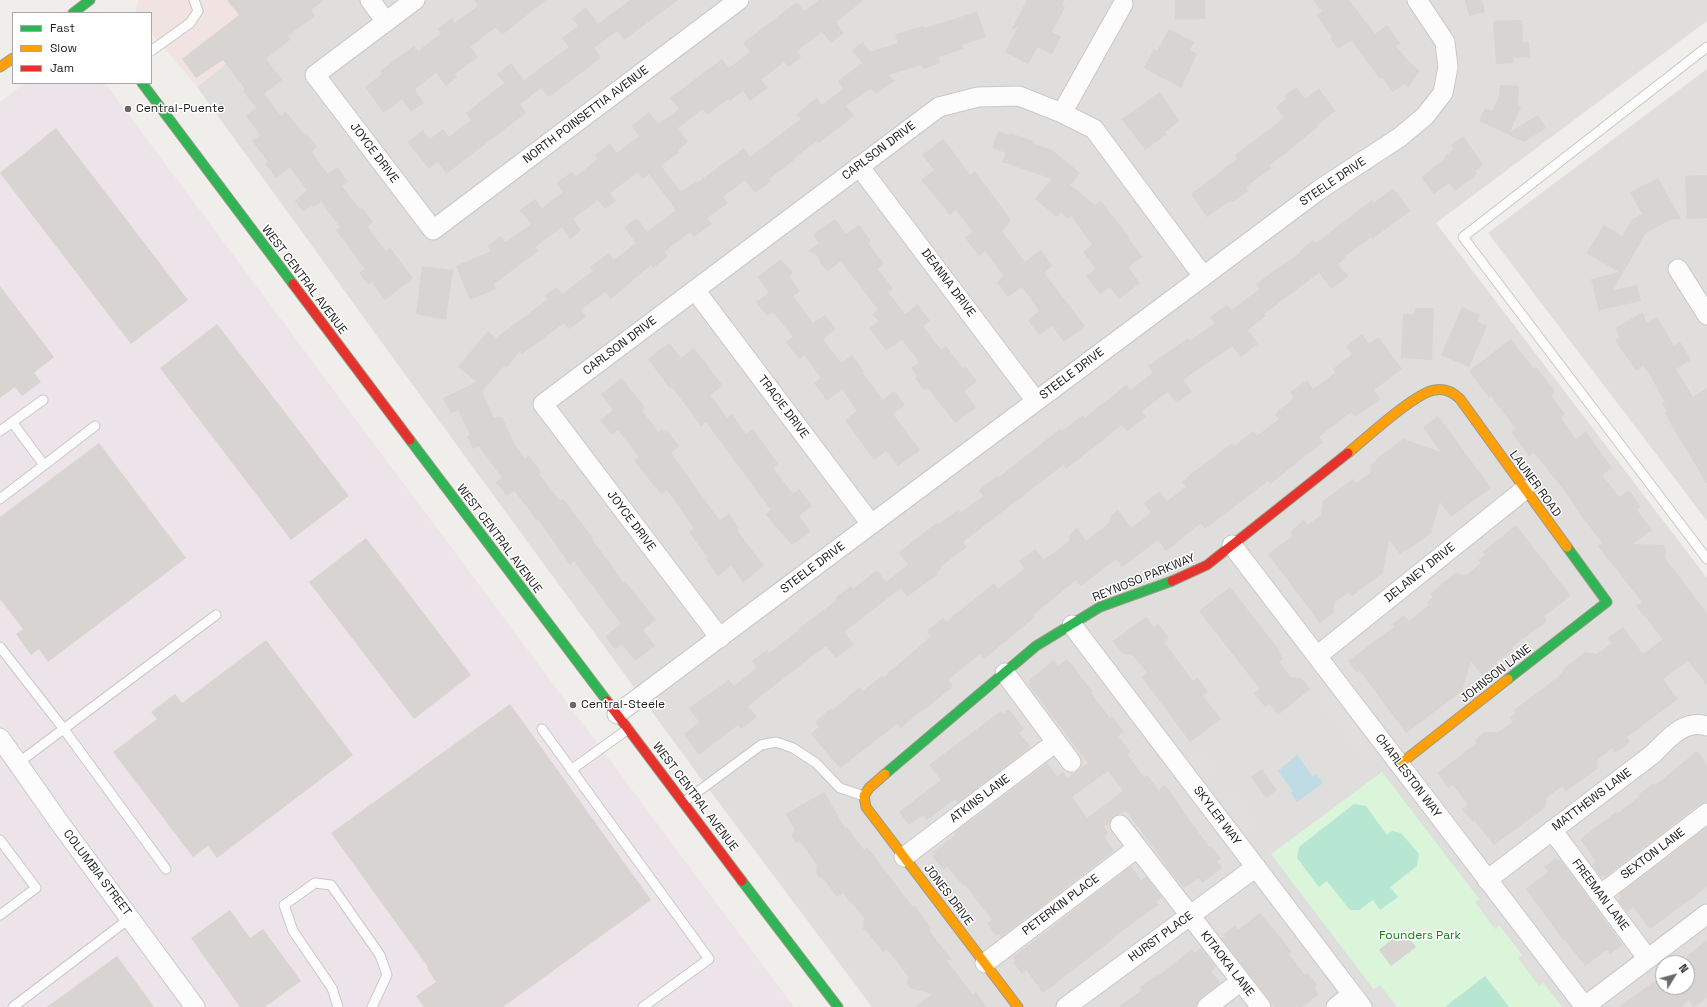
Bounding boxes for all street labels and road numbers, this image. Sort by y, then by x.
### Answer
street label: NORTH POINSETTIA AVENUE [520,63,652,167]
street label: CARLSON DRIVE [839,119,919,183]
street label: JOYCE DRIVE [347,120,401,186]
street label: STEELE DRIVE [1297,155,1369,209]
street label: WEST CENTRAL AVENUE [258,223,350,337]
street label: DEANNA DRIVE [918,246,978,320]
street label: CARLSON DRIVE [580,314,660,378]
street label: STEELE DRIVE [1037,345,1107,403]
street label: TRACIE DRIVE [755,373,811,441]
street label: LAUNER ROAD [1506,448,1564,520]
street label: WEST CENTRAL AVENUE [453,482,545,596]
street label: JOYCE DRIVE [604,488,658,554]
street label: STEELE DRIVE [778,539,848,597]
street label: DELANEY DRIVE [1382,540,1458,606]
street label: REYNOSO PARKWAY [1091,551,1197,605]
street label: JOHNSON LANE [1458,642,1534,706]
street label: CHARLESTON WAY [1372,731,1444,821]
street label: WEST CENTRAL AVENUE [649,740,741,854]
street label: MATTHEWS LANE [1550,765,1634,835]
street label: ATKINS LANE [947,772,1013,826]
street label: SKYLER WAY [1190,784,1244,848]
street label: SEXTON LANE [1618,825,1688,883]
street label: COLUMBIA STREET [60,827,134,919]
street label: FREEMAN LANE [1569,857,1631,933]
street label: JONES DRIVE [920,862,976,928]
street label: PETERKIN PLACE [1020,871,1102,939]
street label: HURST PLACE [1126,909,1196,965]
street label: KITAOKA LANE [1197,929,1257,999]

